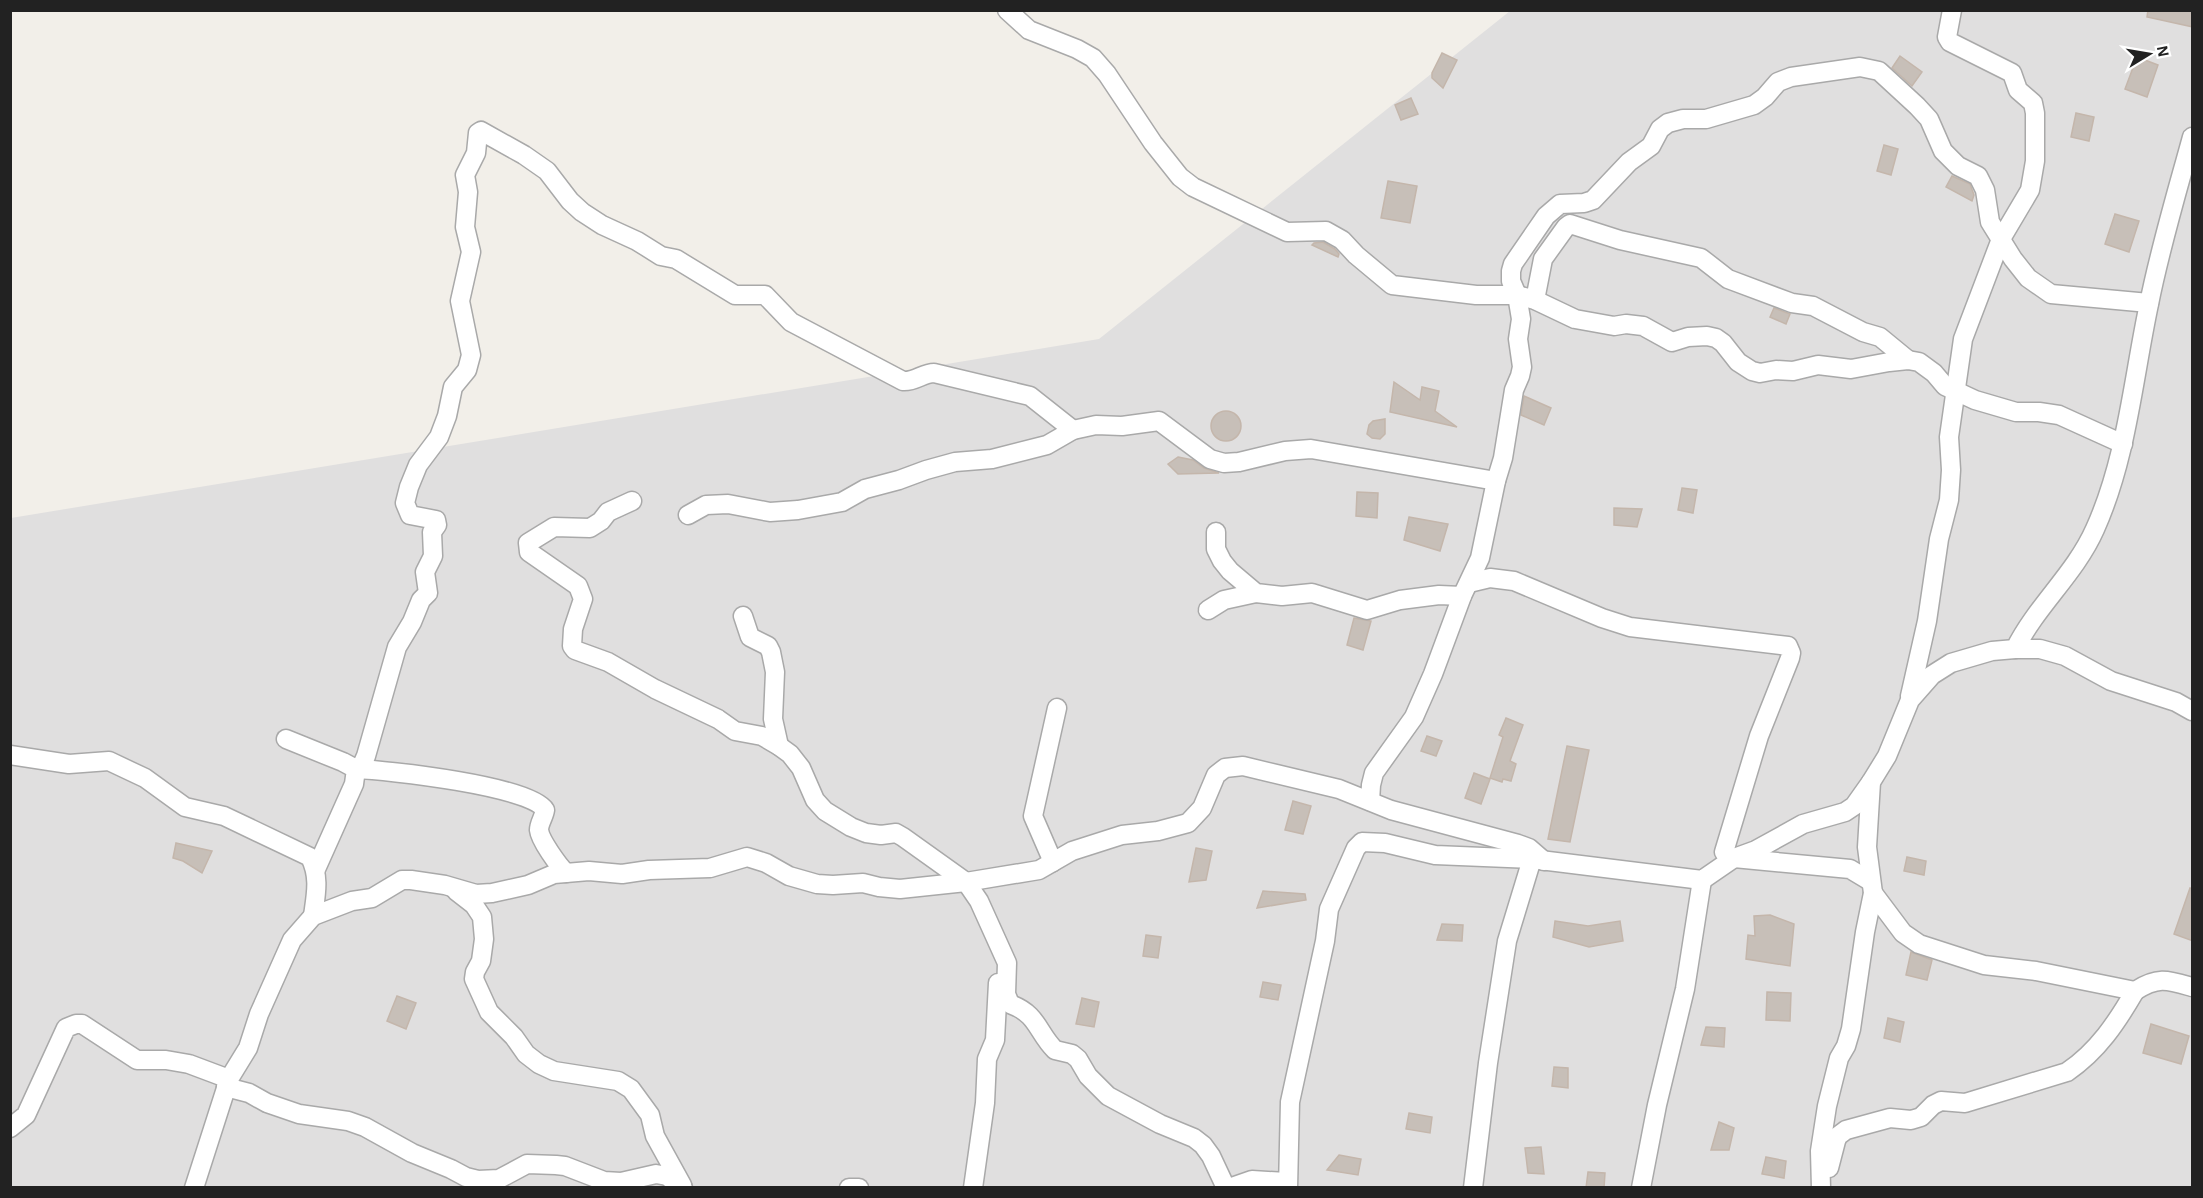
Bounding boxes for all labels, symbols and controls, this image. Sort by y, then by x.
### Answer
north arrow [2119,24,2179,84]
text: N [2154,44,2172,58]

